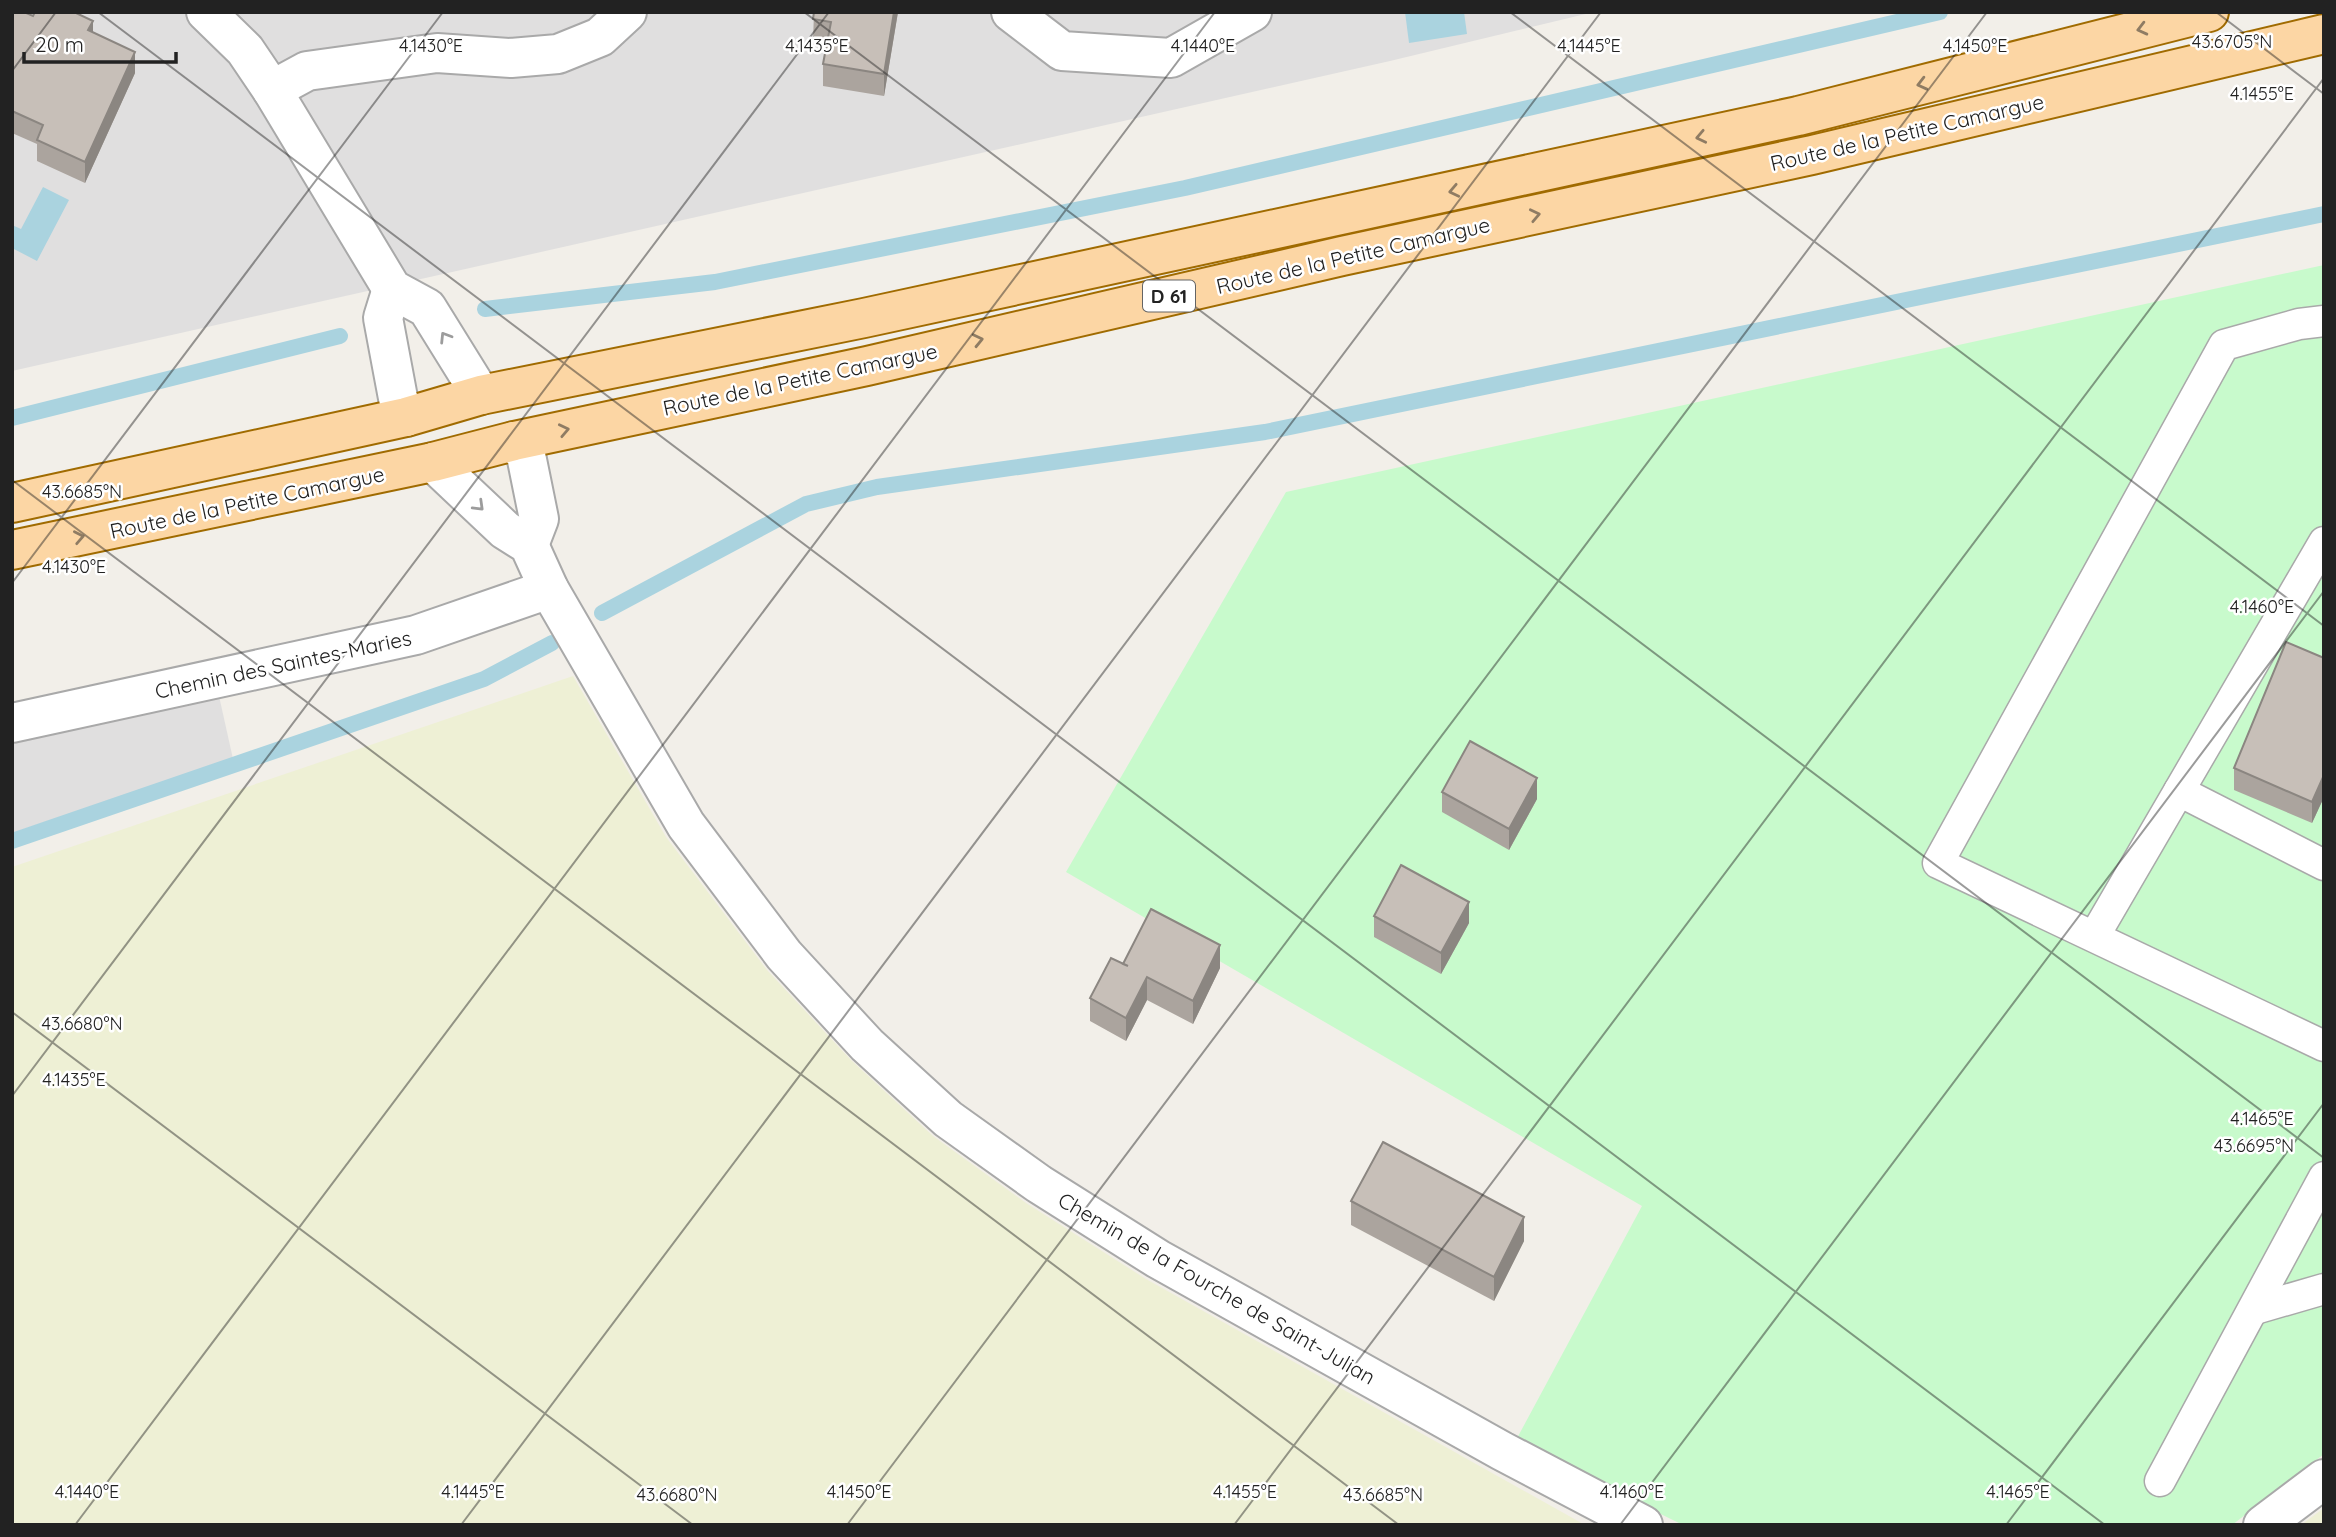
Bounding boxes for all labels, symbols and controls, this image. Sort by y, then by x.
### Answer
scale bar [24,21,177,65]
one-way arrow [2137,21,2149,35]
text: 43.6705°N [2192,30,2272,53]
text: 20 m [35,31,84,57]
text: 4.1430°E [399,34,463,57]
text: 4.1435°E [785,34,849,57]
text: 4.1440°E [1171,34,1235,57]
text: 4.1445°E [1557,34,1621,57]
text: 4.1450°E [1943,34,2007,57]
one-way arrow [1916,76,1928,90]
text: 4.1455°E [2230,82,2294,105]
street label: Route de la Petite Camargue [1768,88,2046,176]
one-way arrow [1695,128,1707,143]
one-way arrow [1448,182,1460,197]
one-way arrow [1529,208,1541,223]
street label: Route de la Petite Camargue [1214,211,1492,299]
road number: D 61 [1143,280,1195,312]
one-way arrow [440,331,453,344]
one-way arrow [972,334,984,348]
street label: Route de la Petite Camargue [660,337,940,421]
one-way arrow [558,424,570,439]
street label: Route de la Petite Camargue [107,460,387,544]
text: 43.6685°N [42,480,122,503]
one-way arrow [471,498,484,511]
one-way arrow [73,530,85,545]
text: 4.1430°E [42,555,106,578]
text: 4.1460°E [2230,595,2294,618]
street label: Chemin des Saintes-Maries [152,624,414,704]
text: 43.6680°N [41,1012,123,1035]
text: 4.1435°E [42,1068,106,1091]
text: 4.1465°E [2230,1107,2294,1130]
text: 43.6695°N [2214,1134,2294,1157]
street label: Chemin de la Fourche de Saint-Julian [1054,1186,1380,1390]
text: 4.1440°E [55,1480,119,1503]
text: 4.1445°E [441,1480,505,1503]
text: 4.1450°E [827,1480,891,1503]
text: 4.1455°E [1213,1480,1277,1503]
text: 4.1460°E [1600,1480,1664,1503]
text: 4.1465°E [1986,1480,2050,1503]
text: 43.6680°N [636,1483,718,1506]
text: 43.6685°N [1343,1483,1423,1506]

